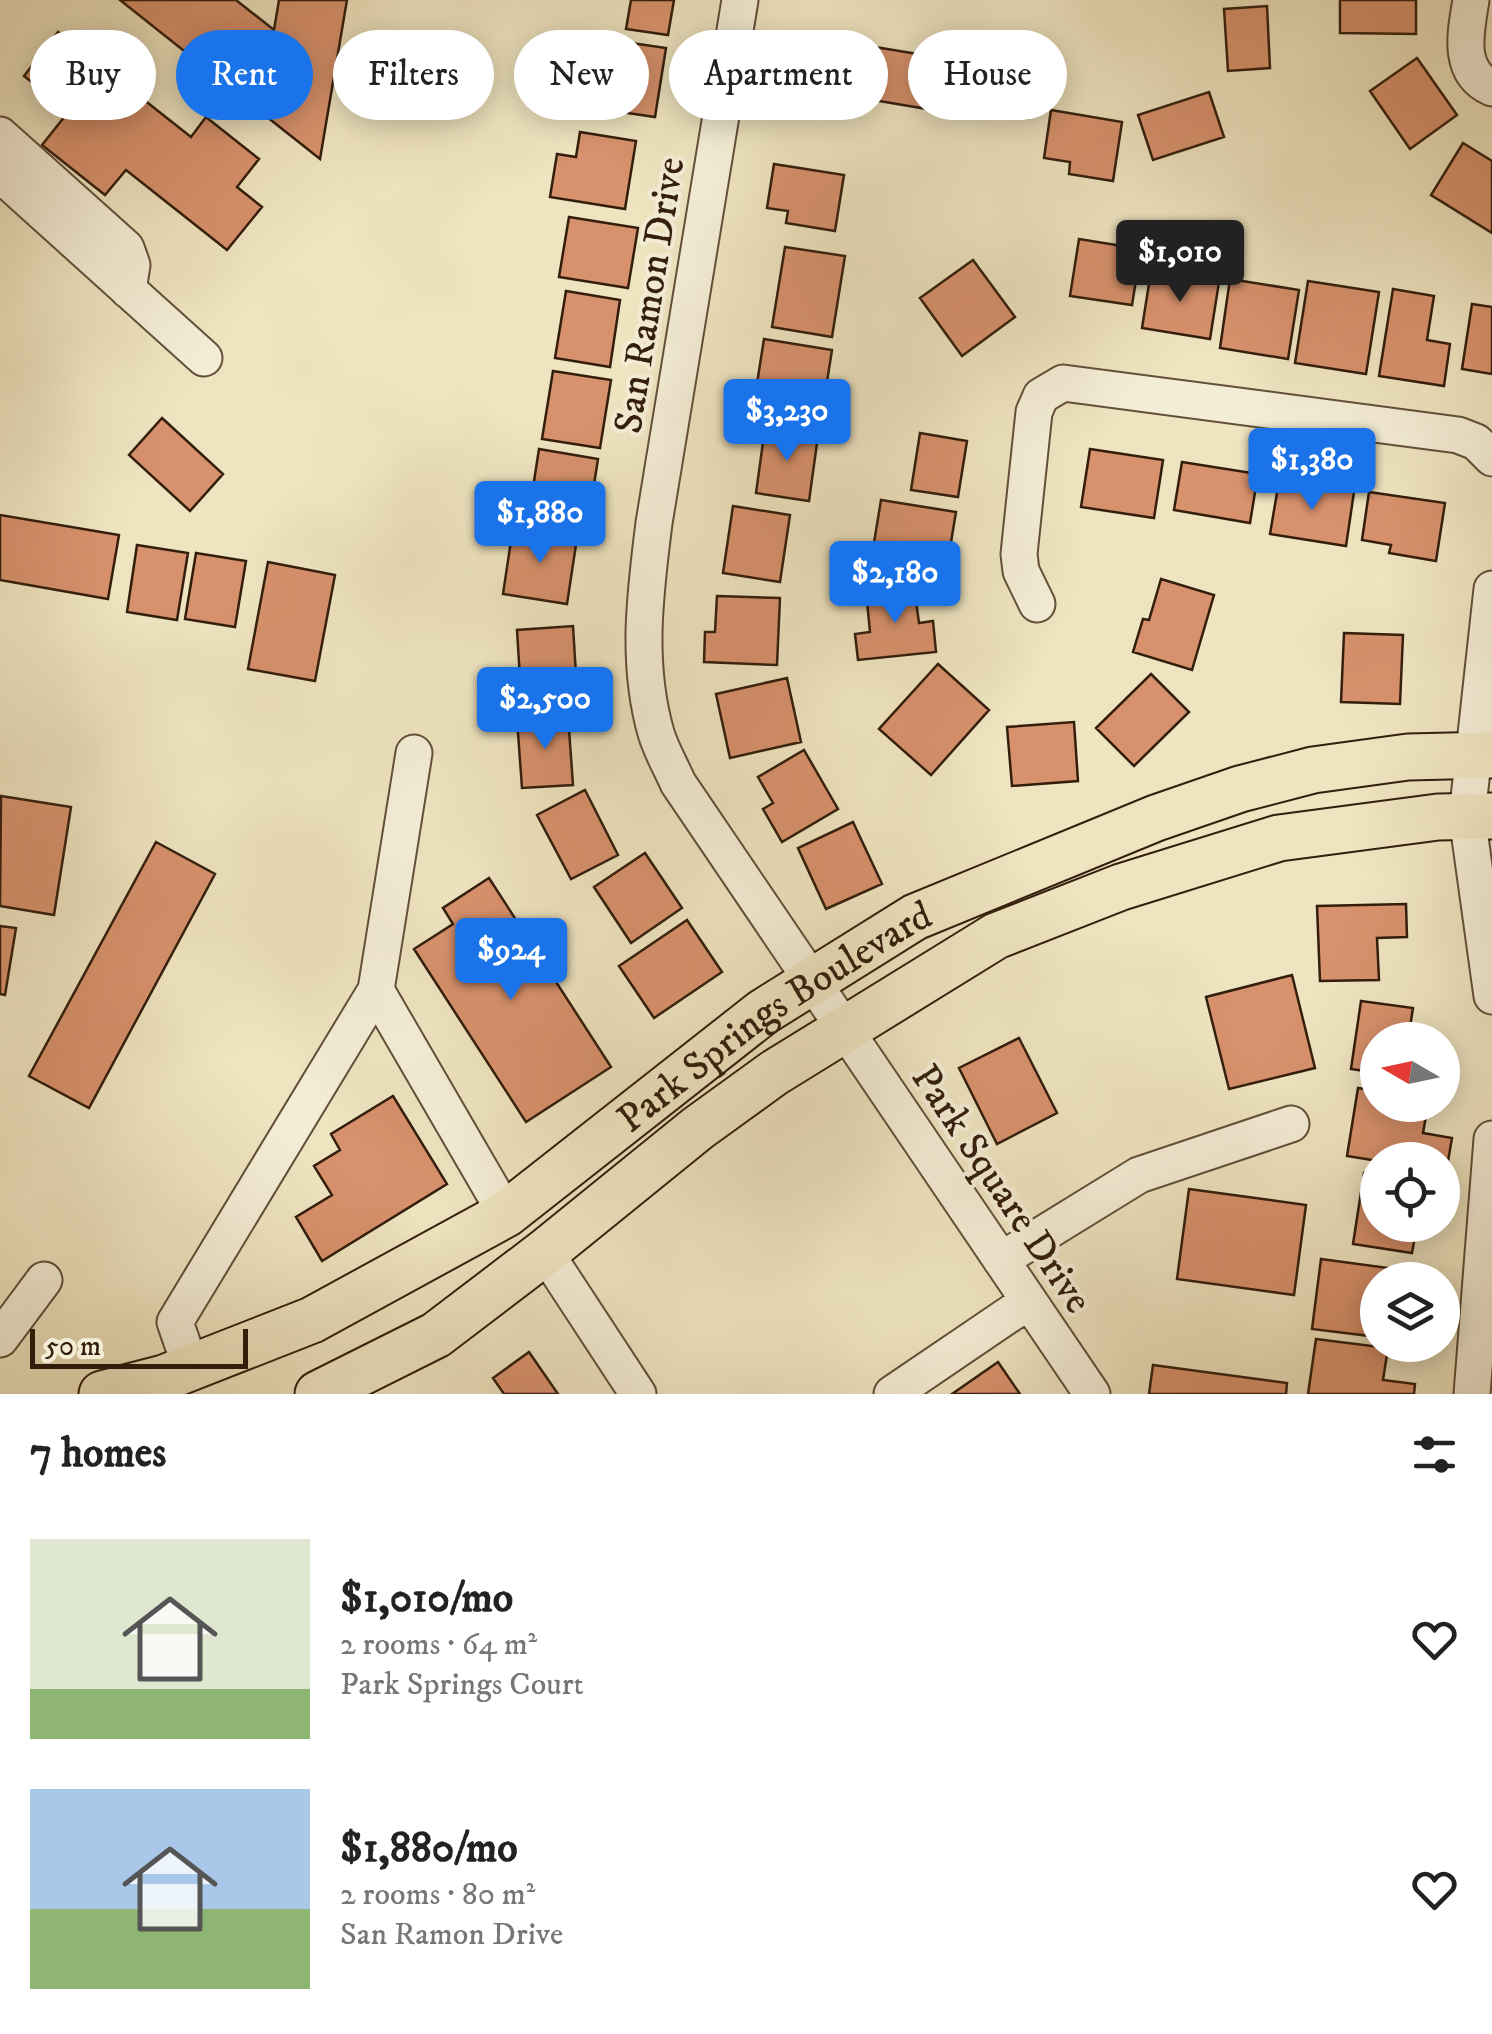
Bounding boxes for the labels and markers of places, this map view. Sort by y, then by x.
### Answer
pin: $1,010 [1099,220,1261,305]
pin: $3,230 [706,379,868,464]
pin: $1,380 [1231,428,1393,513]
pin: $1,880 [459,481,621,566]
pin: $2,180 [814,541,976,626]
pin: $2,500 [464,667,626,752]
pin: $924 [452,918,570,1003]

